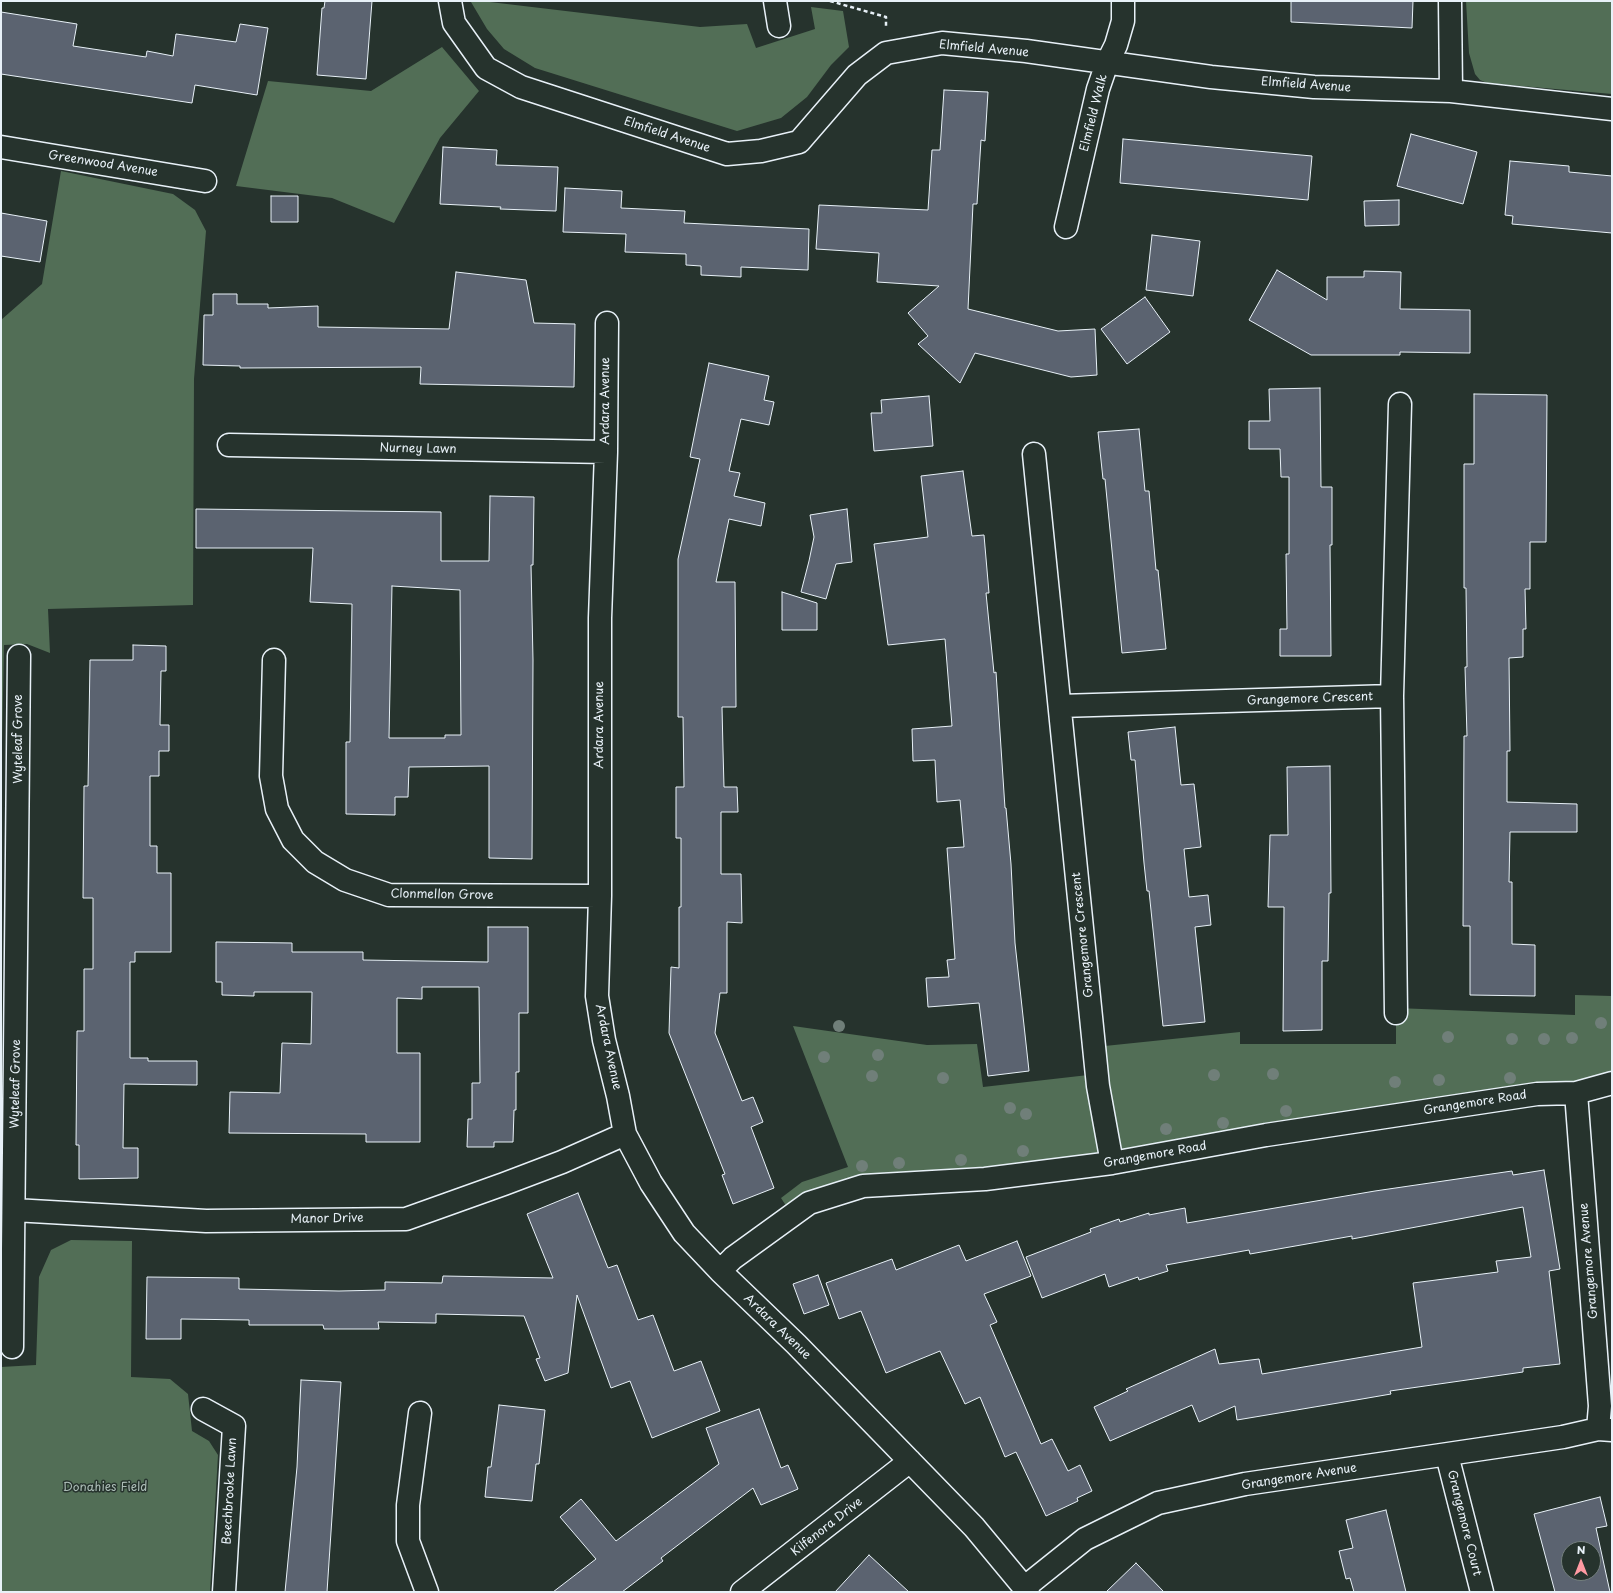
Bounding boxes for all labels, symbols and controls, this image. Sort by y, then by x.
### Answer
street label: Elmfield Avenue [938,38,1030,60]
street label: Elmfield Walk [1077,73,1111,153]
street label: Elmfield Avenue [1261,75,1351,95]
street label: Elmfield Avenue [622,114,712,156]
street label: Greenwood Avenue [47,148,159,180]
street label: Ardara Avenue [599,357,613,445]
street label: Nurney Lawn [379,441,457,457]
street label: Ardara Avenue [593,681,607,769]
street label: Grangemore Crescent [1247,690,1373,708]
street label: Wyteleaf Grove [12,694,26,784]
street label: Grangemore Crescent [1069,872,1097,998]
street label: Clonmellon Grove [390,887,494,903]
street label: Ardara Avenue [592,1003,624,1091]
street label: Wyteleaf Grove [8,1039,24,1129]
street label: Grangemore Road [1422,1088,1528,1118]
street label: Grangemore Road [1102,1139,1208,1171]
street label: Grangemore Avenue [1577,1202,1601,1320]
street label: Manor Drive [290,1211,364,1227]
street label: Ardara Avenue [741,1291,813,1363]
street label: Beechbrooke Lawn [220,1437,240,1545]
street label: Grangemore Avenue [1240,1461,1358,1493]
street label: Grangemore Court [1444,1469,1484,1577]
park label: Donahies Field [63,1481,147,1495]
street label: Kilfenora Drive [789,1495,865,1559]
north arrow [1561,1541,1601,1581]
text: N [1577,1541,1585,1558]

